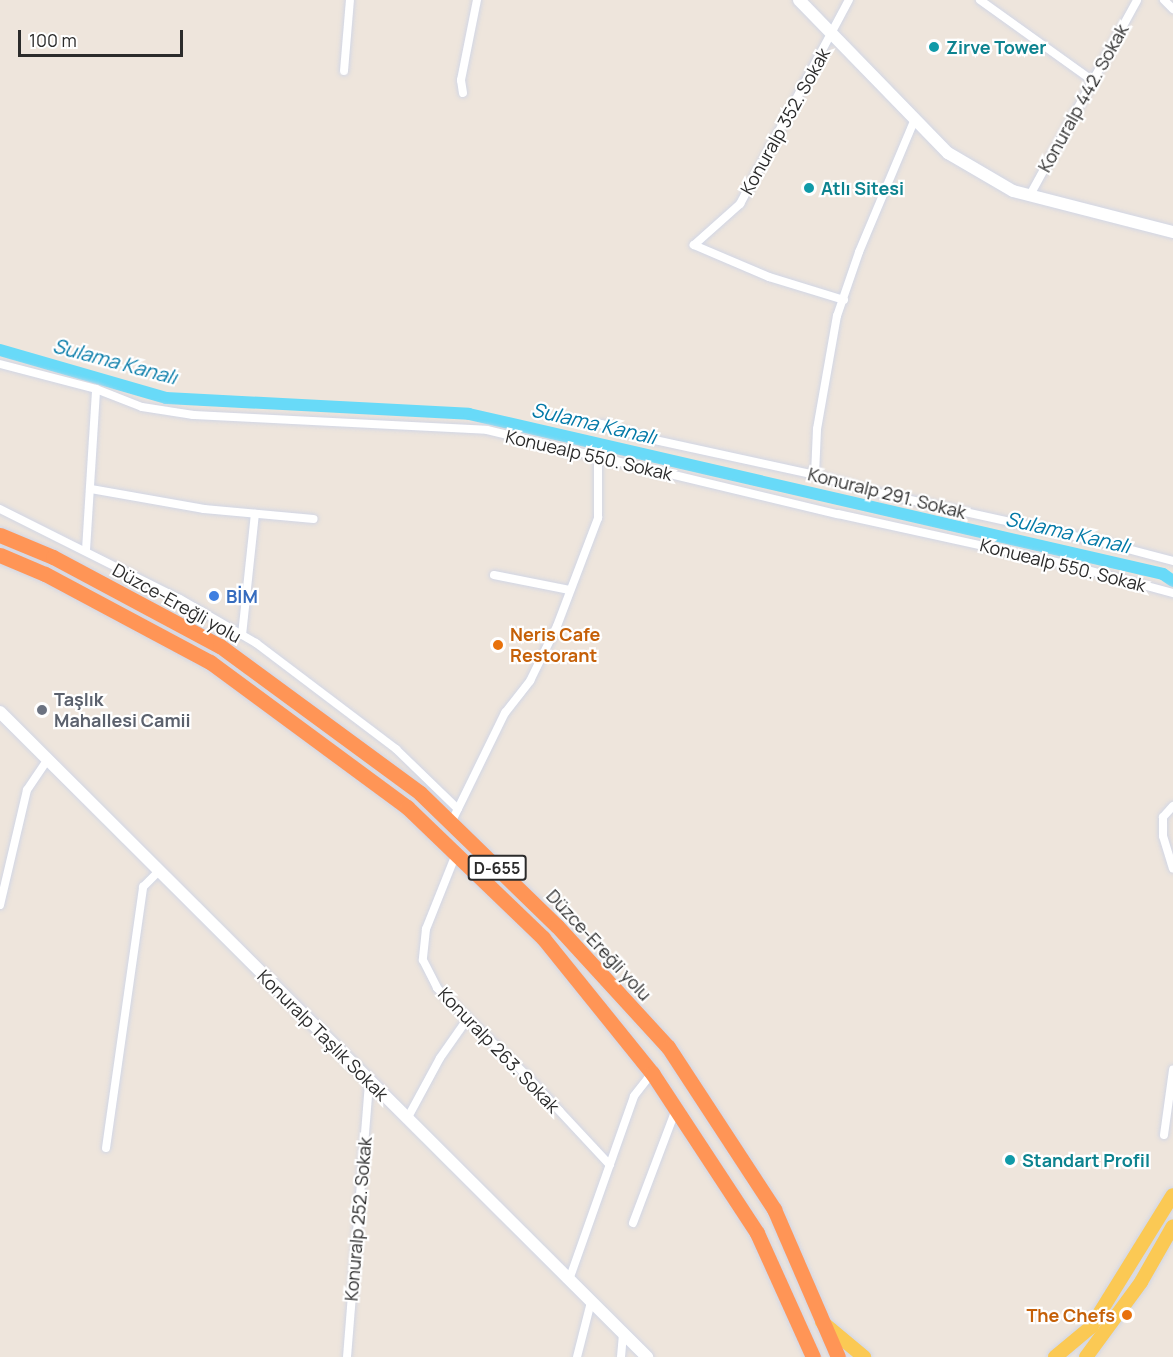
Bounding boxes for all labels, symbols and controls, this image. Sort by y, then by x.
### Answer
scale bar [21,18,186,56]
street label: Konuralp 442. Sokak [1033,20,1133,176]
text: 100 m [29,28,77,52]
place label: Zirve Tower [946,36,1047,58]
marker: Zirve Tower [927,40,941,54]
street label: Konuralp 352. Sokak [736,44,834,198]
place label: Atlı Sitesi [821,177,904,199]
marker: Atlı Sitesi [802,181,816,195]
water label: Sulama Kanalı [50,333,180,389]
water label: Sulama Kanalı [529,397,659,449]
street label: Konuealp 550. Sokak [504,425,674,485]
street label: Konuralp 291. Sokak [806,463,968,523]
water label: Sulama Kanalı [1003,506,1133,558]
street label: Konuealp 550. Sokak [978,534,1148,596]
street label: Düzce-Ereğli yolu [109,559,245,647]
place label: BİM [226,585,258,607]
marker: BİM [207,589,221,603]
place label: Neris Cafe Restorant [510,624,600,666]
marker: Neris Cafe Restorant [491,638,505,652]
place label: Taşlık Mahallesi Camii [54,689,191,732]
marker: Taşlık Mahallesi Camii [35,703,49,717]
road number: D-655 [467,855,527,881]
street label: Düzce-Ereğli yolu [542,885,656,1005]
street label: Konuralp Taşlık Sokak [253,965,393,1105]
street label: Konuralp 263. Sokak [434,983,564,1117]
street label: Konuralp 252. Sokak [340,1136,376,1302]
place label: Standart Profil [1022,1149,1150,1171]
marker: Standart Profil [1003,1153,1017,1167]
place label: The Chefs [1026,1304,1115,1326]
marker: The Chefs [1120,1308,1134,1322]

